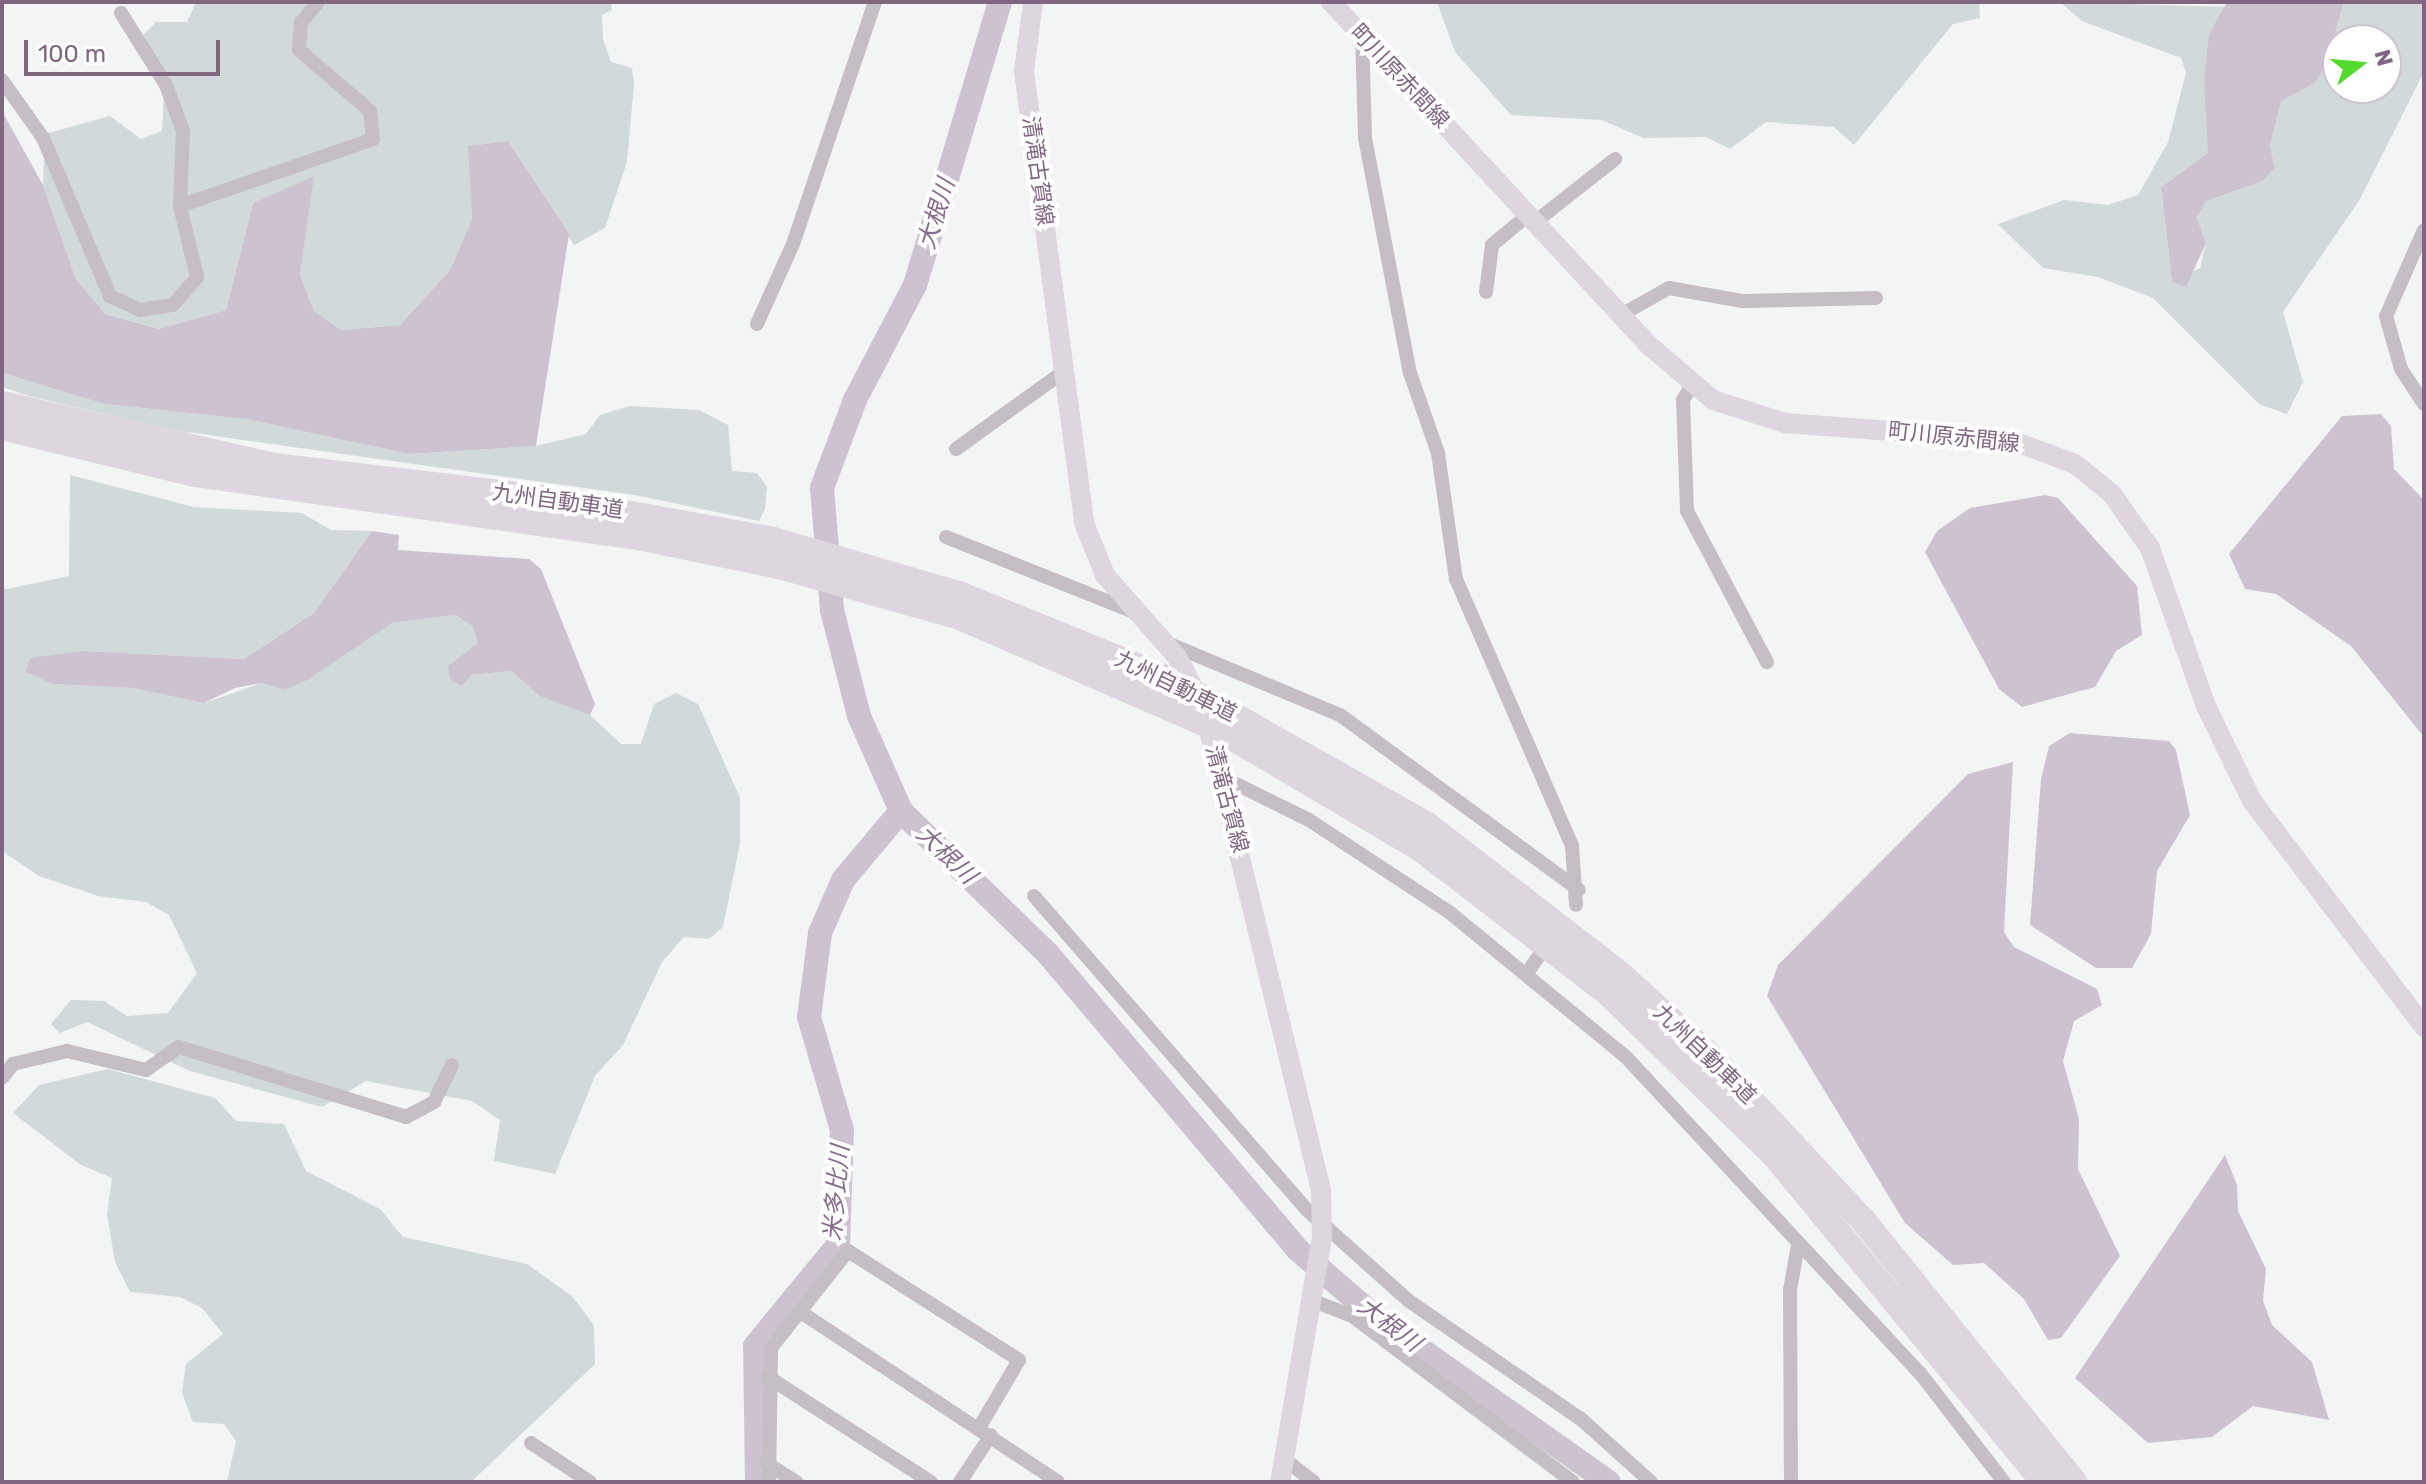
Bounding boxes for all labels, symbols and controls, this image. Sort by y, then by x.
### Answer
street label: 町川原赤間線 [1345,19,1455,133]
scale bar [28,24,224,74]
north arrow [2322,24,2402,104]
text: 100 m [38,40,106,68]
text: N [2368,46,2399,69]
street label: 清滝古賀線 [1017,115,1059,227]
water label: 大根川 [913,175,961,253]
street label: 町川原赤間線 [1887,417,2021,457]
street label: 九州自動車道 [491,479,625,523]
street label: 九州自動車道 [1111,645,1241,727]
street label: 清滝古賀線 [1200,742,1254,856]
water label: 大根川 [910,820,982,890]
street label: 九州自動車道 [1648,999,1762,1109]
water label: 米多比川 [818,1144,856,1242]
water label: 大根川 [1352,1292,1426,1358]

